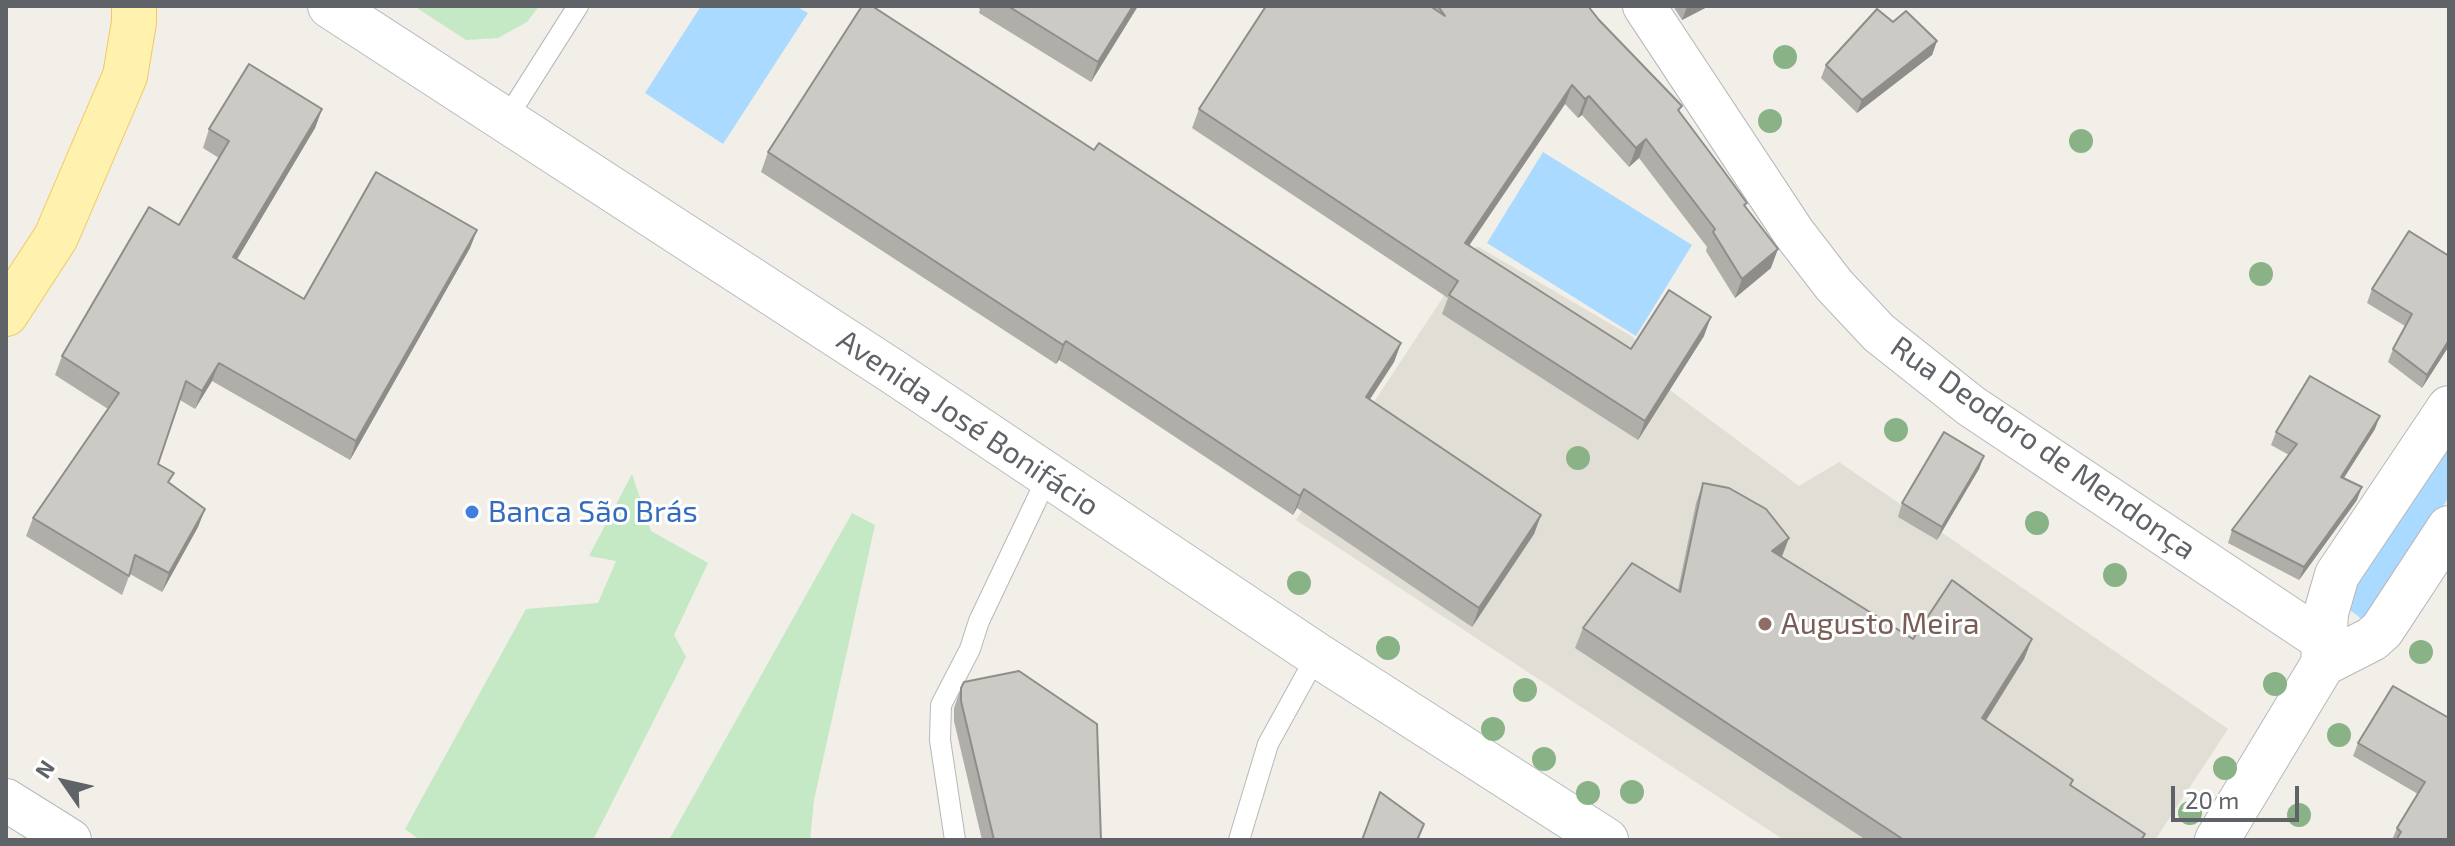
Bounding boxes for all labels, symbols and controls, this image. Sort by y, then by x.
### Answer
street label: Avenida José Bonifácio [830,322,1106,524]
street label: Rua Deodoro de Mendonça [1884,329,2202,567]
place label: Banca São Brás [488,494,698,530]
marker: Banca São Brás [463,503,481,521]
place label: Augusto Meira [1781,606,1979,642]
marker: Augusto Meira [1756,615,1774,633]
north arrow [24,742,104,822]
text: N [29,755,59,782]
scale bar [2175,770,2303,820]
text: 20 m [2185,785,2239,814]

